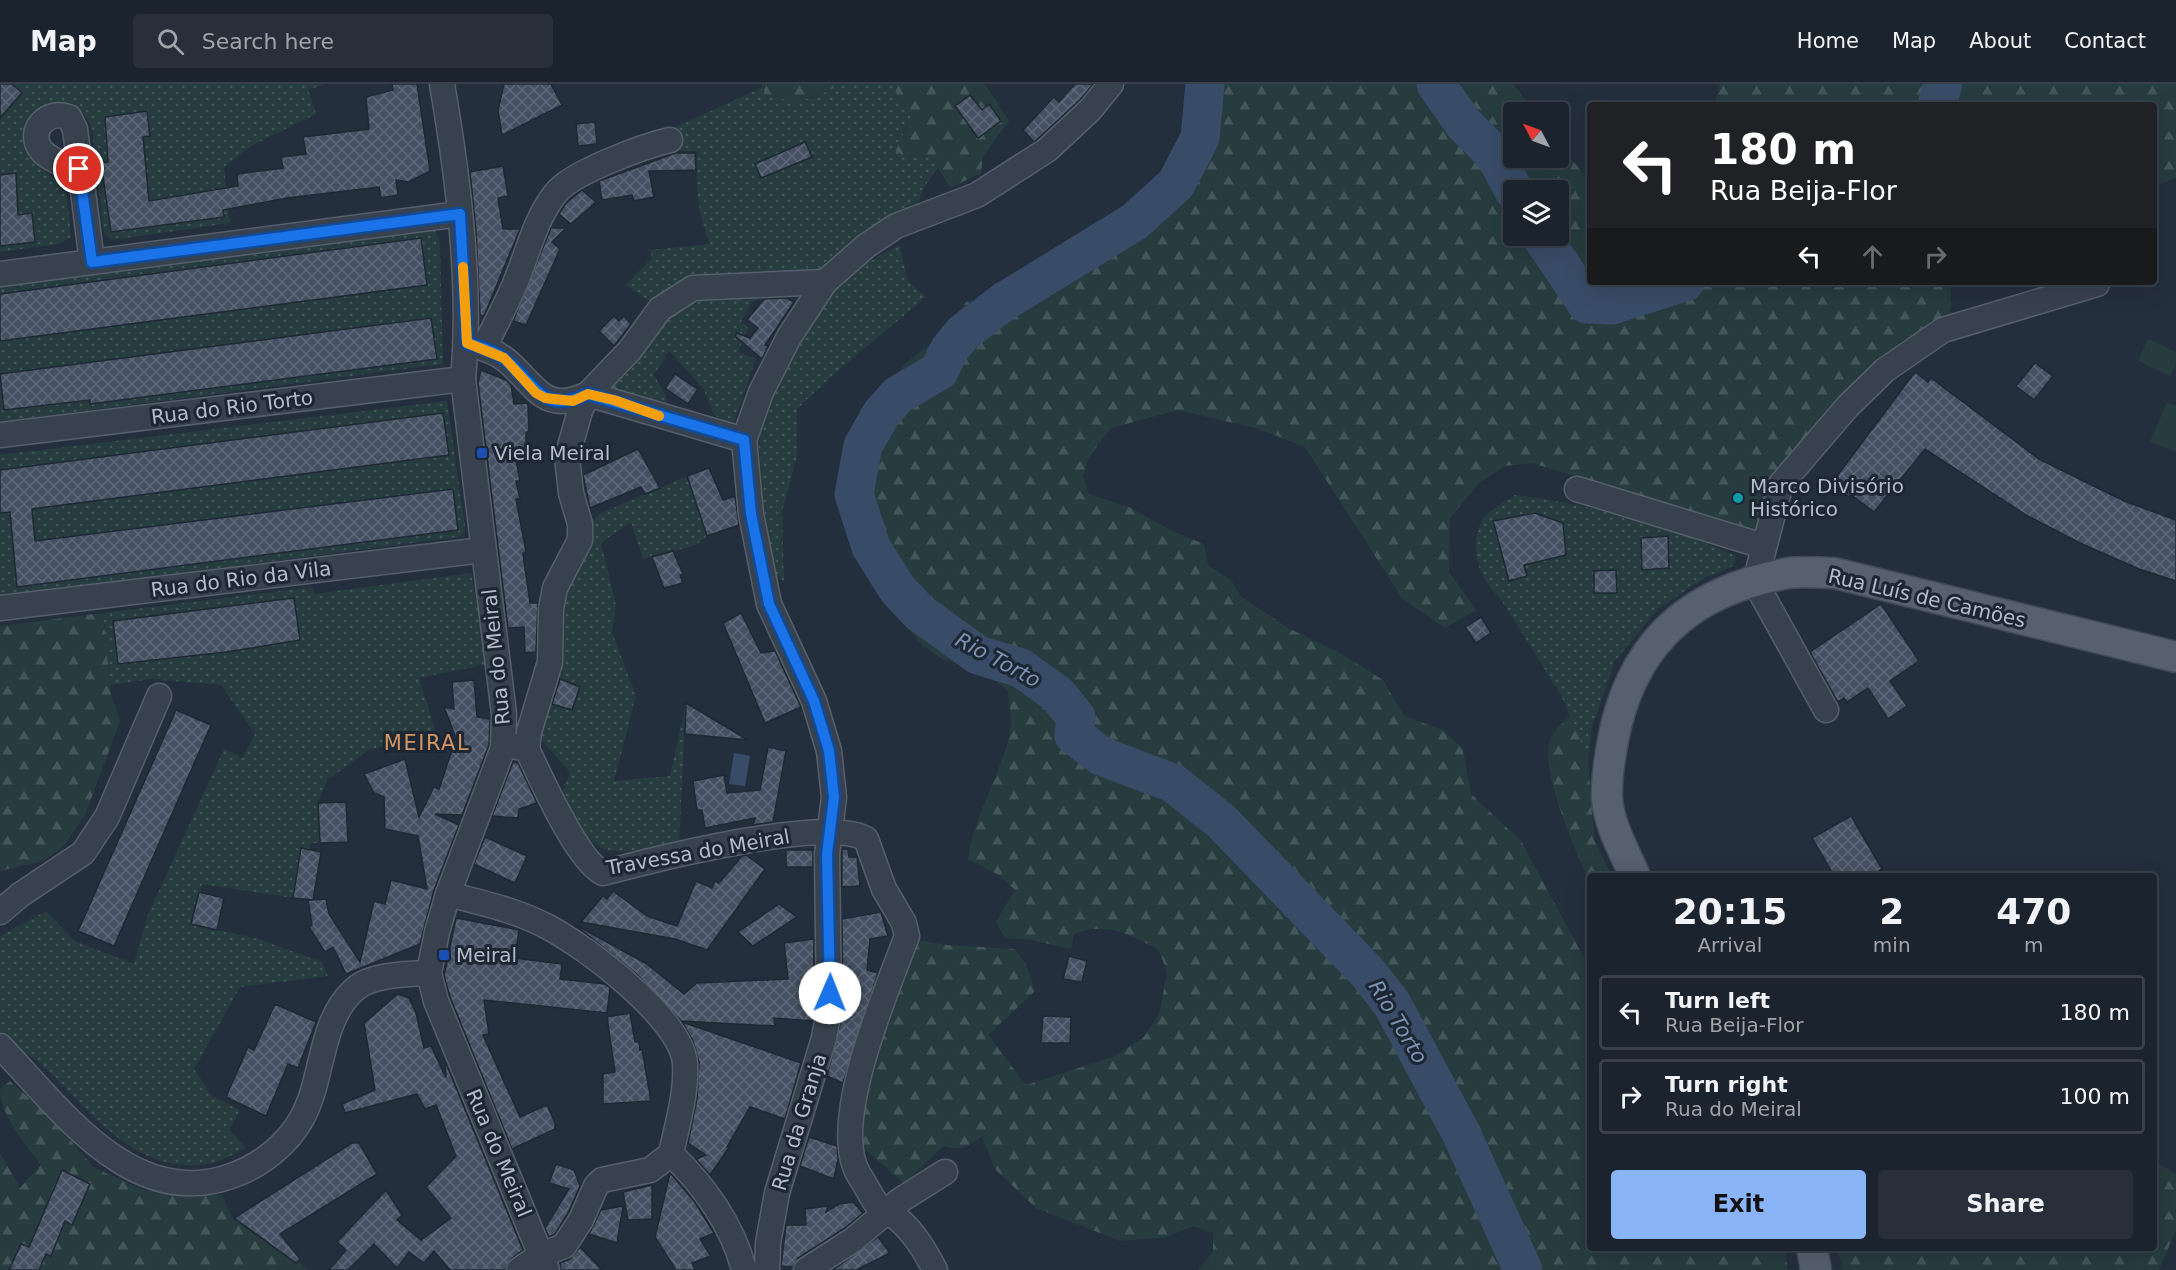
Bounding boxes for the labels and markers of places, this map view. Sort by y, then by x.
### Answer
pin [53,143,104,194]
place label: Viela Meiral [494,441,610,465]
marker: Viela Meiral [475,446,489,460]
place label: Marco Divisório Histórico [1750,474,1904,521]
marker: Marco Divisório Histórico [1731,491,1745,505]
place label: Meiral [456,943,517,967]
marker: Meiral [437,948,451,962]

